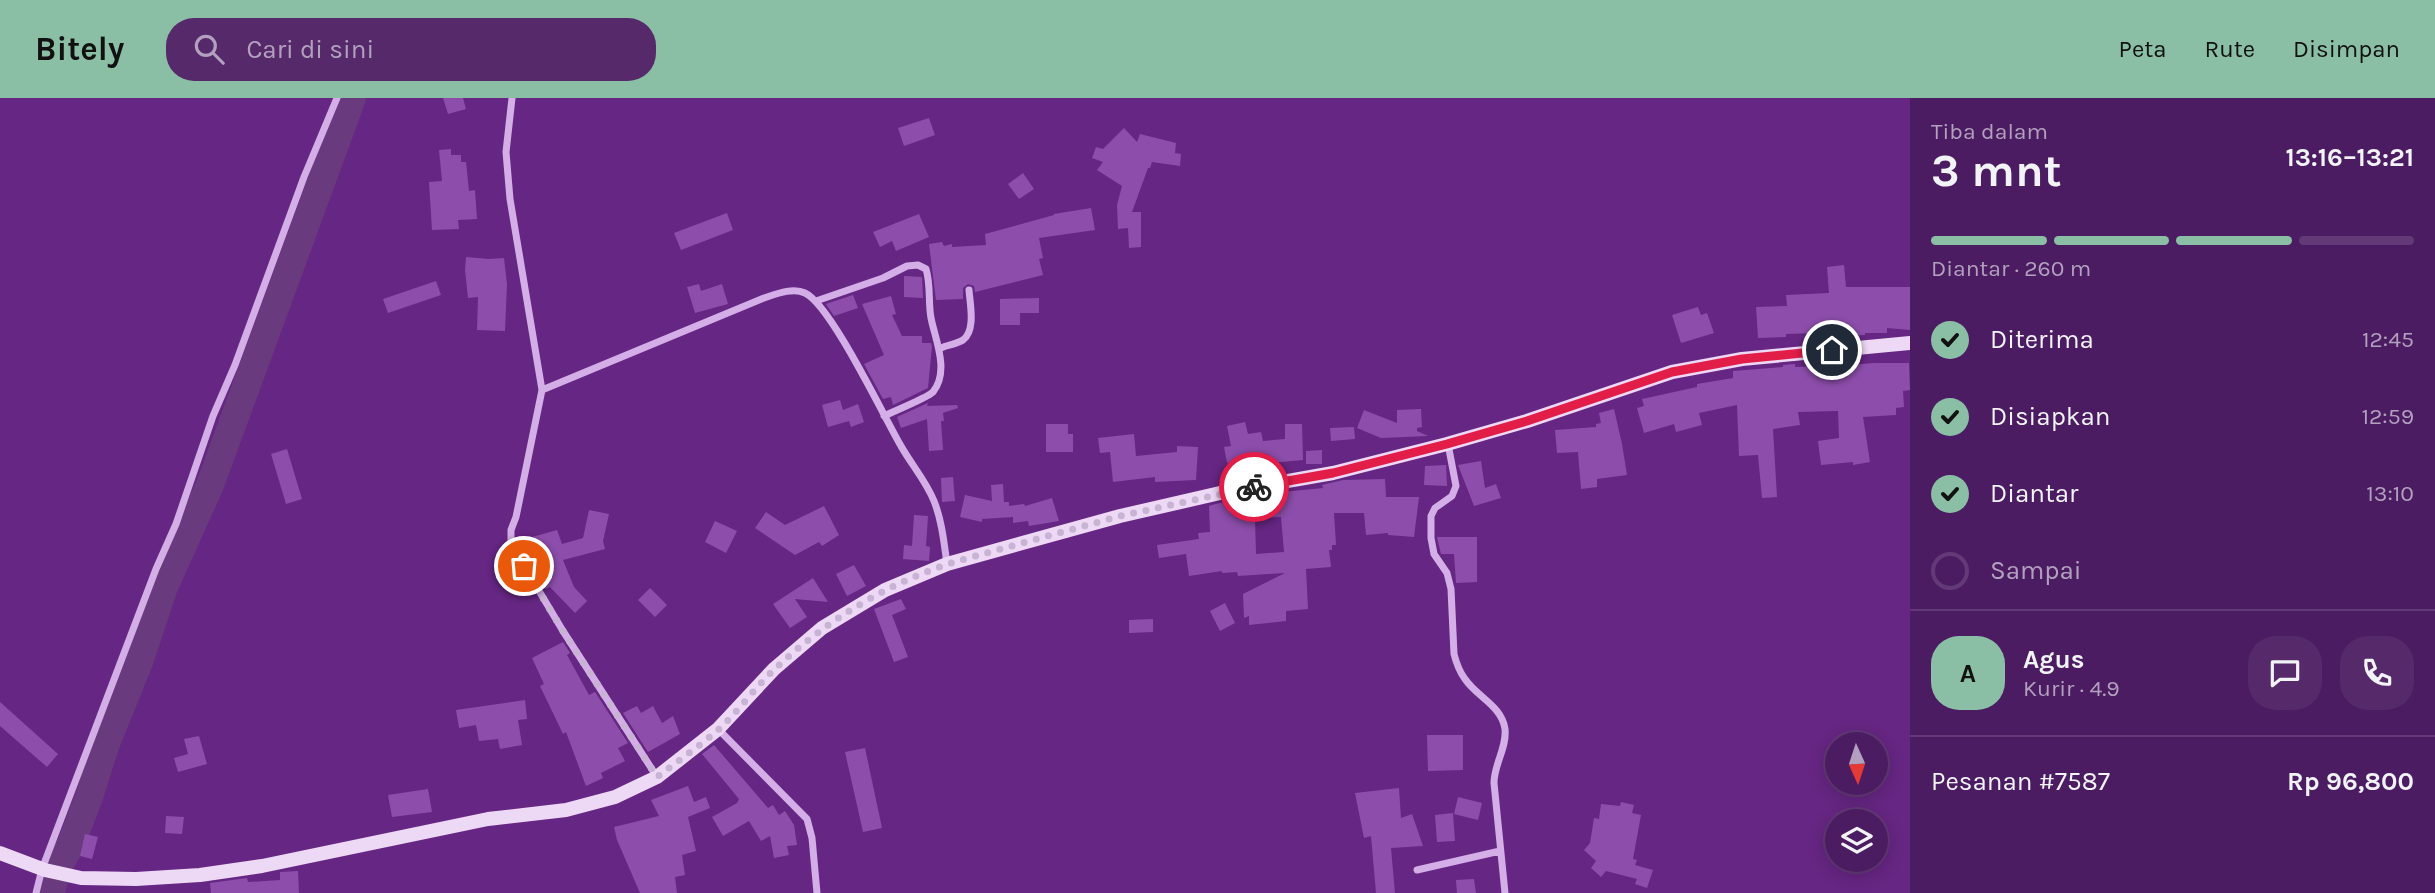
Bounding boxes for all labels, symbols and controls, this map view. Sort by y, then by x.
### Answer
search box [166,18,656,81]
text: Bitely [35,30,124,68]
icon: search [190,30,228,68]
text: Cari di sini [246,34,374,65]
text: Peta [2119,35,2166,63]
text: Rute [2204,35,2255,63]
text: Disimpan [2293,35,2400,63]
text: Tiba dalam [1931,118,2048,145]
text: 13:16–13:21 [2285,142,2414,173]
text: 3 mnt [1931,144,2062,198]
text: Diantar · 260 m [1931,255,2091,282]
pin [1802,320,1862,380]
icon: check [1931,321,1969,359]
text: Diterima [1990,324,2094,355]
text: 12:45 [2362,326,2414,353]
icon: home [1813,331,1851,369]
icon: check [1931,398,1969,436]
text: Disiapkan [1990,401,2110,432]
text: 12:59 [2361,403,2414,430]
courier [1219,452,1289,522]
icon: bike [1235,468,1273,506]
icon: check [1931,475,1969,513]
text: Diantar [1990,478,2078,509]
text: 13:10 [2366,480,2414,507]
pin [494,536,554,596]
icon: bag [505,547,543,585]
text: Sampai [1990,555,2082,586]
button: chat [2248,636,2322,710]
button: phone [2340,636,2414,710]
text: Agus [2023,644,2084,675]
text: A [1960,658,1976,689]
text: Kurir · 4.9 [2023,675,2120,702]
north arrow [1825,732,1888,794]
map controls [1825,732,1888,872]
text: Pesanan #7587 [1931,766,2110,797]
text: Rp 96,800 [2287,766,2414,797]
button: layers [1825,809,1888,872]

